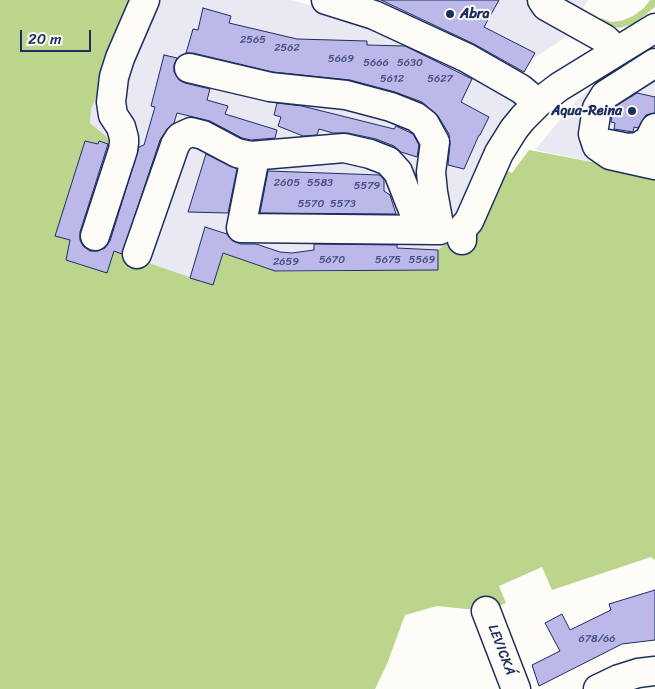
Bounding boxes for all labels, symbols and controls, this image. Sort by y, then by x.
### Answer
place label: Abra [460,6,490,22]
marker: Abra [444,8,456,20]
scale bar [22,20,94,52]
text: 20 m [28,26,62,52]
house number: 2565 [240,33,266,47]
house number: 2562 [274,41,300,55]
house number: 5669 [328,52,354,66]
house number: 5666 [363,56,389,70]
house number: 5630 [397,56,423,70]
house number: 5612 [380,72,404,86]
house number: 5627 [427,72,453,86]
place label: Aqua-Reina [551,103,622,119]
marker: Aqua-Reina [626,105,638,117]
house number: 2605 [274,176,300,190]
house number: 5583 [307,176,333,190]
house number: 5579 [354,179,380,193]
house number: 5570 [298,197,324,211]
house number: 5573 [330,197,356,211]
house number: 5670 [319,253,345,267]
house number: 5675 [375,253,401,267]
house number: 5569 [409,253,435,267]
house number: 2659 [273,255,299,269]
street label: LEVICKÁ [484,622,518,678]
house number: 678/66 [578,632,616,646]

